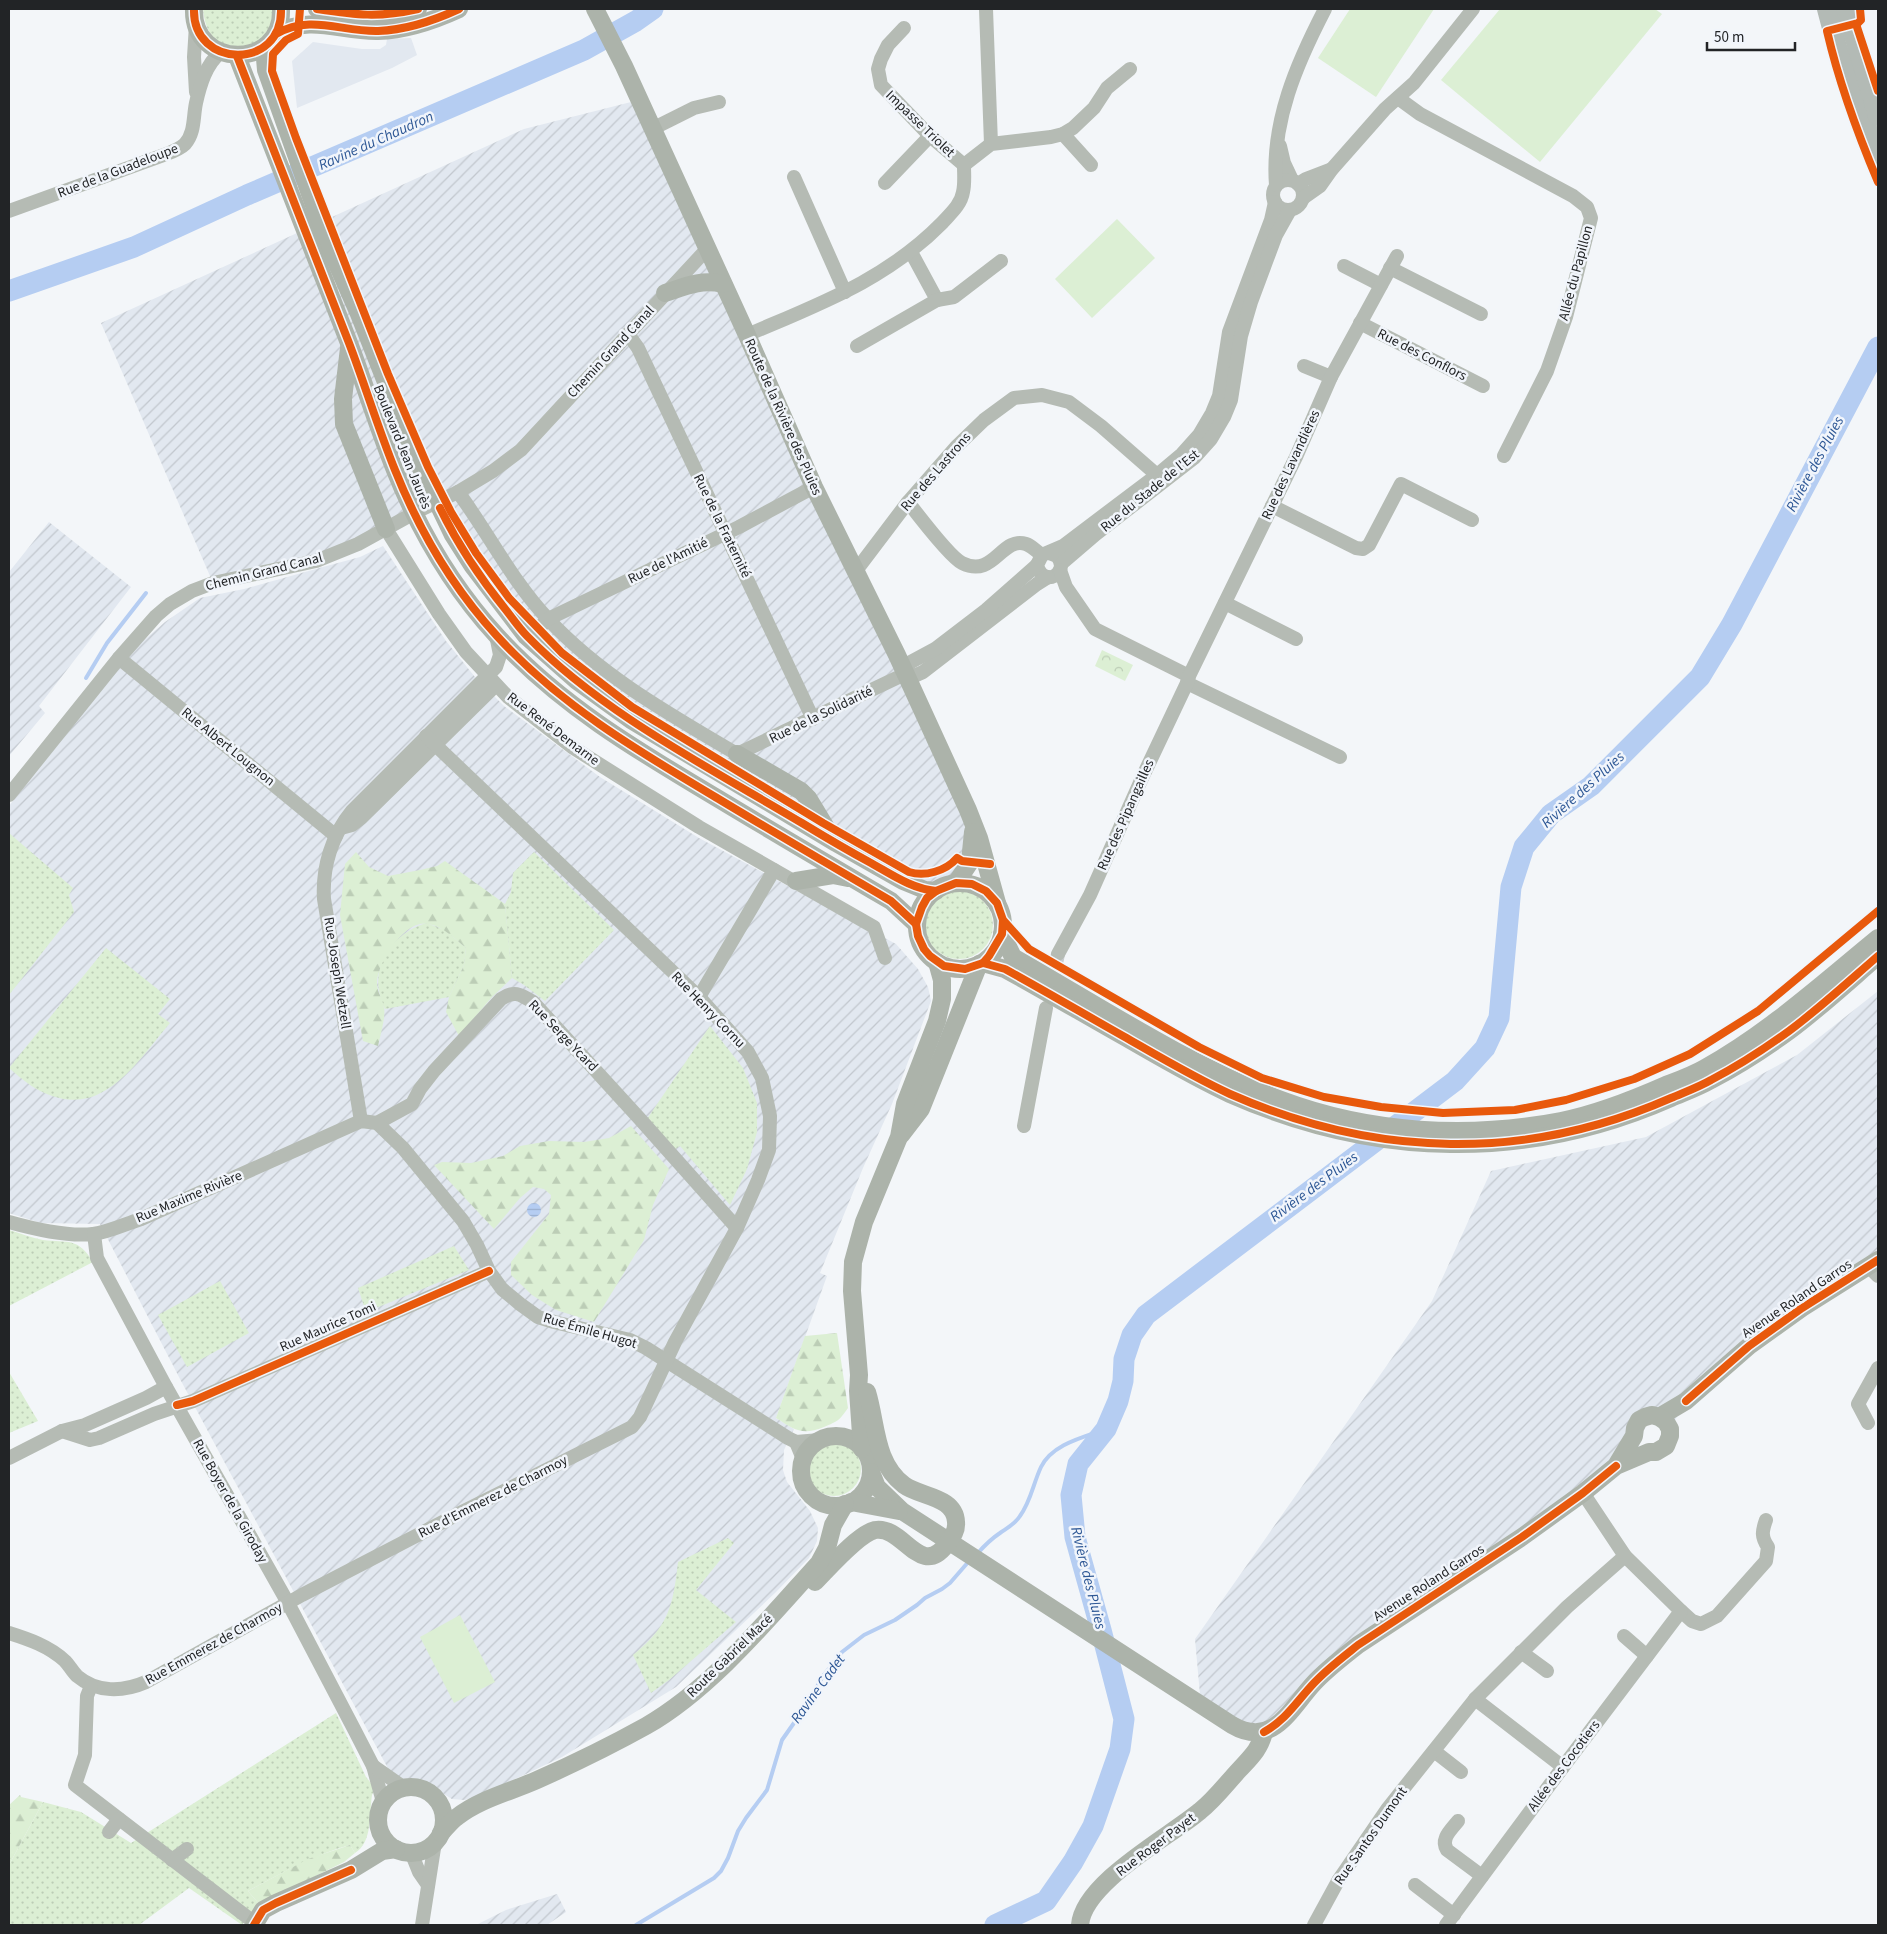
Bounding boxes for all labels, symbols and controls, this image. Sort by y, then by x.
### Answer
scale bar [1707,20,1794,52]
text: 50 m [1714,27,1744,48]
street label: Impasse Triolet [881,86,959,162]
water label: Ravine du Chaudron [315,106,437,176]
street label: Rue de la Guadeloupe [55,139,181,203]
street label: Allée du Papillon [1554,223,1598,323]
street label: Chemin Grand Canal [563,301,659,403]
street label: Rue des Conflors [1374,324,1470,386]
street label: Route de la Rivière des Pluies [739,335,827,499]
street label: Boulevard Jean Jaurès [368,382,436,512]
street label: Rue des Lavandières [1257,407,1325,523]
water label: Rivière des Pluies [1781,413,1849,515]
street label: Rue des Lastrons [896,428,976,516]
street label: Rue du Stade de l'Est [1096,445,1204,537]
street label: Rue de la Fraternité [688,471,756,581]
street label: Rue de l'Amitié [625,533,711,589]
street label: Chemin Grand Canal [203,548,325,596]
street label: Rue de la Solidarité [766,681,876,749]
street label: Rue René Demarne [503,688,603,770]
street label: Rue Albert Lougnon [177,703,279,791]
water label: Rivière des Pluies [1537,747,1629,833]
street label: Rue des Pipangailles [1093,756,1160,874]
street label: Rue Joseph Wetzell [318,916,356,1031]
street label: Rue Henry Cornu [666,967,750,1053]
street label: Rue Serge Ycard [524,996,602,1076]
water label: Rivière des Pluies [1266,1147,1362,1227]
street label: Rue Maxime Rivière [133,1166,245,1228]
street label: Avenue Roland Garros [1738,1255,1856,1343]
street label: Rue Maurice Tomi [277,1297,379,1357]
street label: Rue Émile Hugot [541,1308,640,1354]
street label: Rue Boyer de la Giroday [188,1435,273,1567]
street label: Rue d'Emmerez de Charmoy [415,1450,572,1543]
water label: Rivière des Pluies [1065,1524,1111,1632]
street label: Avenue Roland Garros [1369,1539,1489,1626]
street label: Rue Emmerez de Charmoy [142,1598,287,1690]
street label: Route Gabriel Macé [683,1610,777,1702]
water label: Ravine Cadet [786,1649,851,1728]
street label: Allée des Cocotiers [1523,1716,1605,1816]
street label: Rue Santos Dumont [1330,1782,1413,1889]
street label: Rue Roger Payet [1112,1808,1200,1881]

